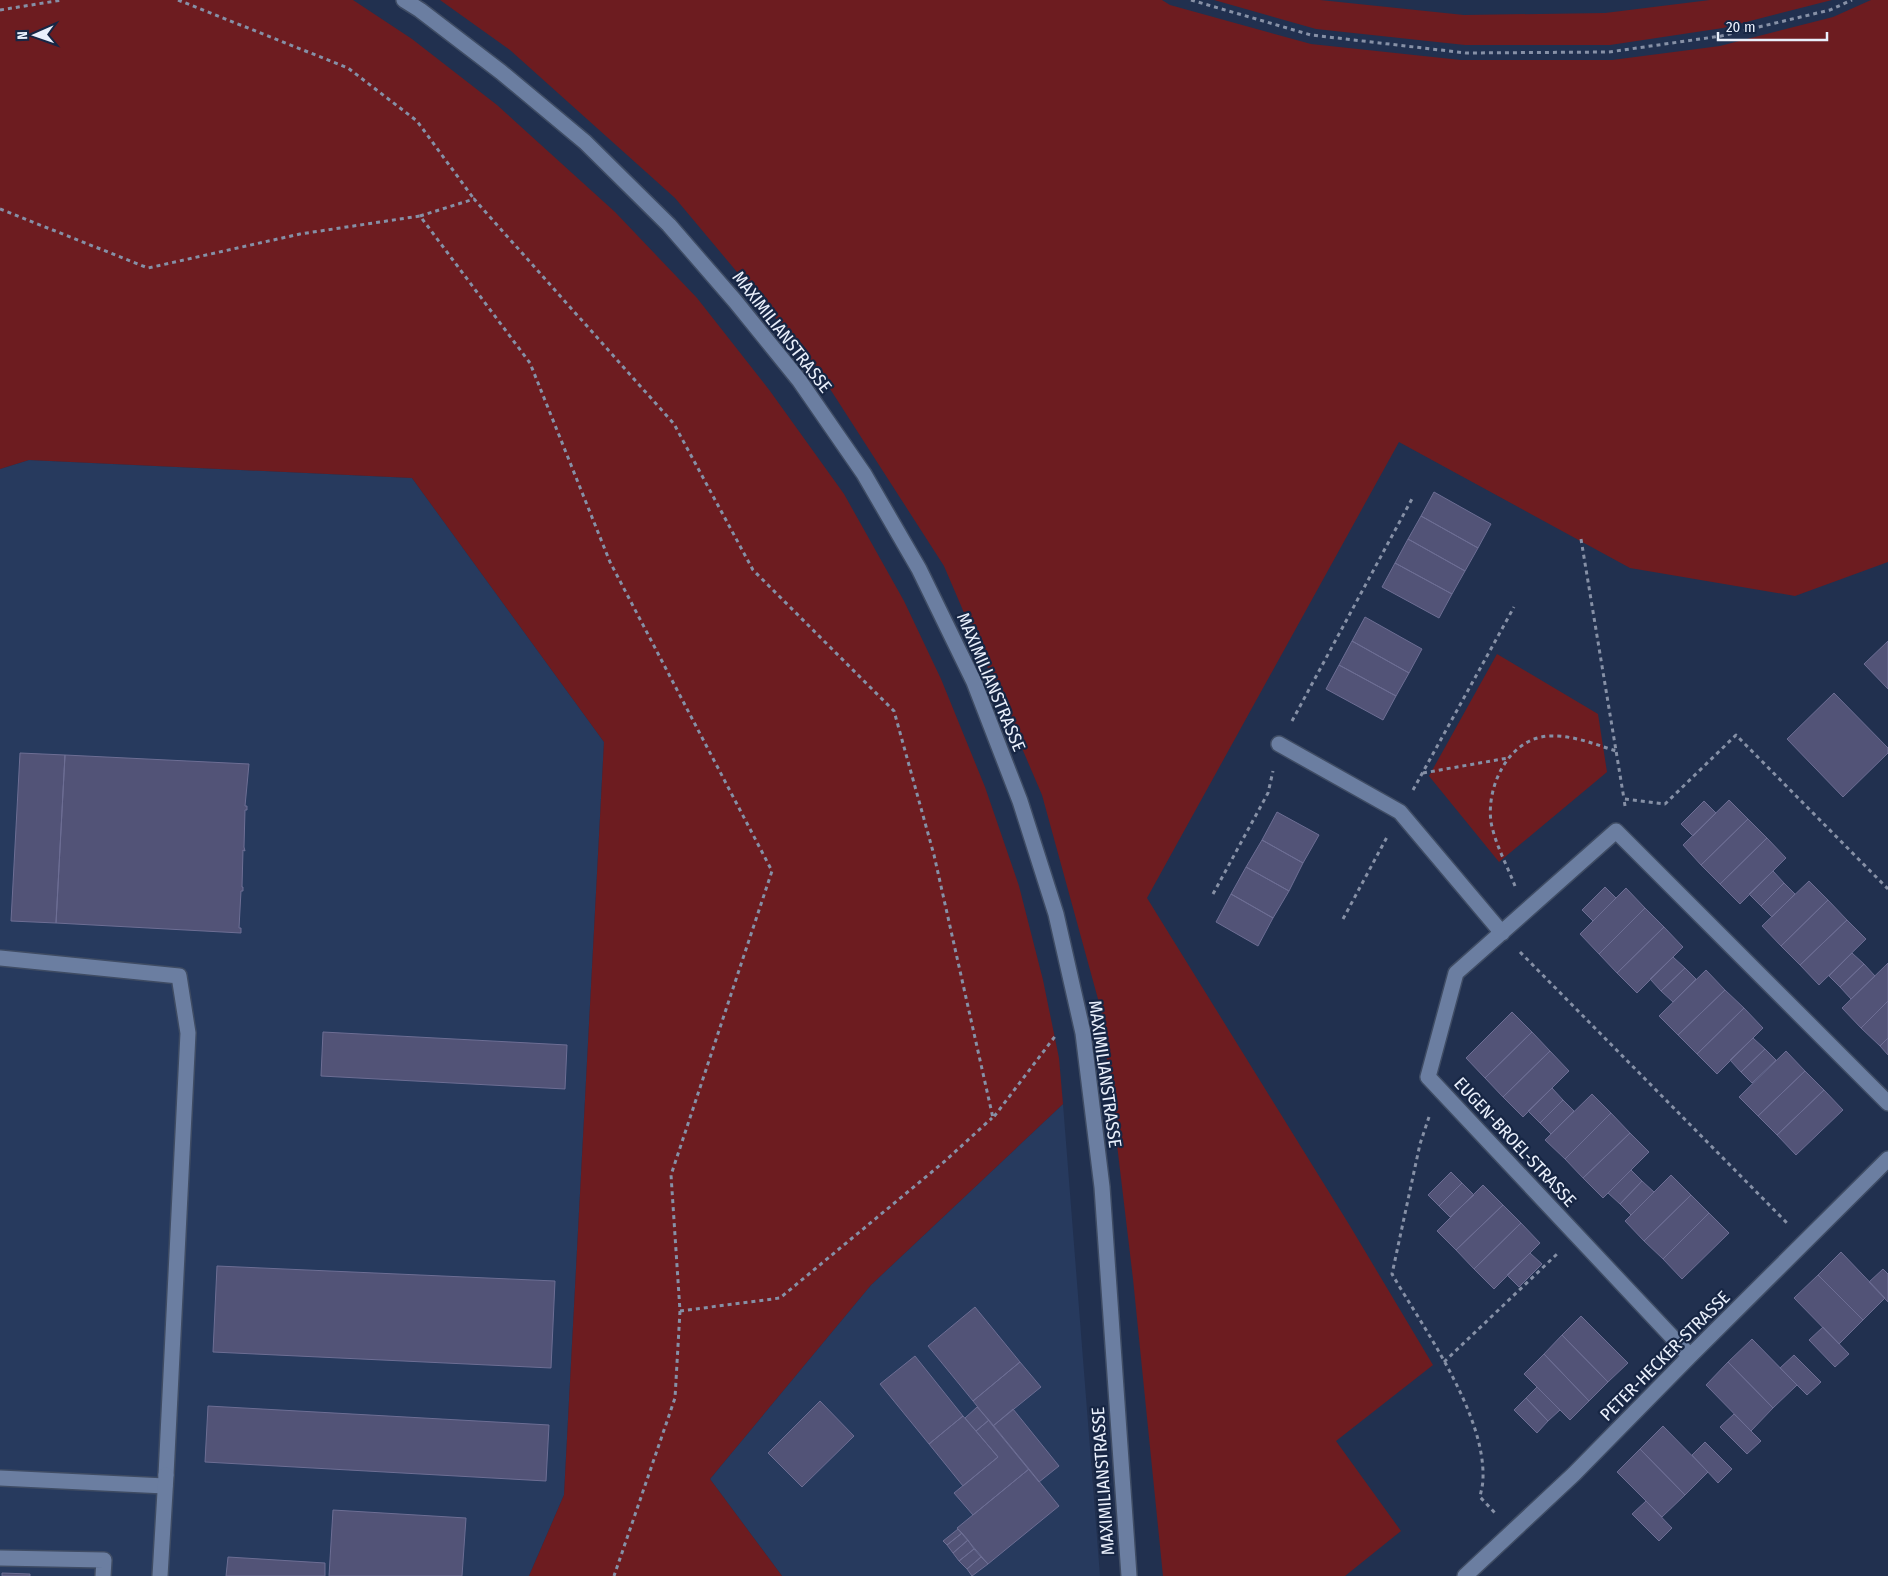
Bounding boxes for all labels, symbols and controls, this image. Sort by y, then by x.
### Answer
north arrow [10,10,60,60]
scale bar [1718,10,1827,42]
text: 20 m [1726,18,1756,36]
text: N [14,31,31,40]
street label: MAXIMILIANSTRASSE [728,267,836,397]
street label: MAXIMILIANSTRASSE [952,609,1030,755]
street label: MAXIMILIANSTRASSE [1084,999,1126,1149]
street label: EUGEN-BROEL-STRASSE [1449,1073,1581,1211]
street label: PETER-HECKER-STRASSE [1596,1287,1734,1425]
street label: MAXIMILIANSTRASSE [1087,1406,1119,1556]

